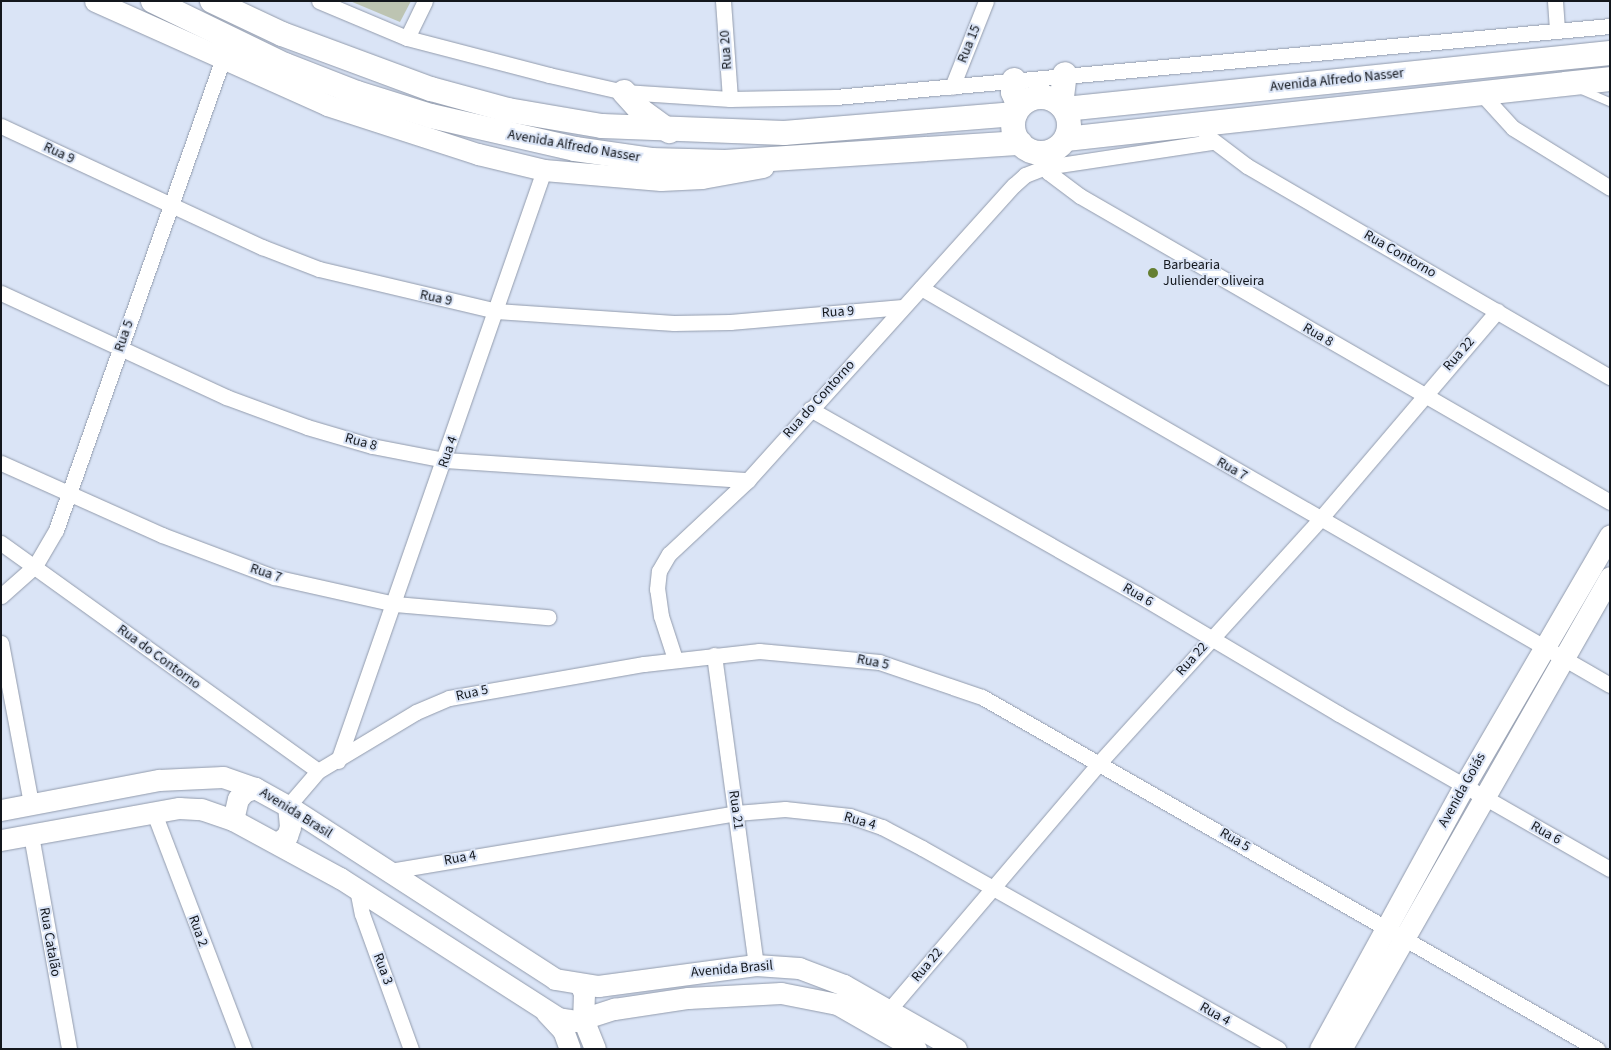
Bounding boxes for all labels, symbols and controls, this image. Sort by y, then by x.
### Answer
street label: Rua 15 [954,23,984,65]
street label: Rua 20 [716,30,736,70]
street label: Avenida Alfredo Nasser [1269,65,1405,95]
street label: Avenida Alfredo Nasser [506,126,642,166]
street label: Rua 9 [41,139,77,167]
street label: Rua Contorno [1361,226,1439,282]
place label: Barbearia Juliender oliveira [1163,257,1264,290]
marker: Barbearia Juliender oliveira [1147,267,1159,279]
street label: Rua 9 [418,286,454,310]
street label: Rua 9 [821,302,855,322]
street label: Rua 5 [111,318,137,354]
street label: Rua 8 [1300,320,1336,350]
street label: Rua 22 [1440,334,1478,374]
street label: Rua do Contorno [780,357,858,441]
street label: Rua 8 [343,430,379,454]
street label: Rua 4 [435,434,461,470]
street label: Rua 7 [1214,454,1250,484]
street label: Rua 7 [248,560,284,586]
street label: Rua 6 [1120,580,1156,610]
street label: Rua do Contorno [114,621,204,693]
street label: Rua 22 [1173,639,1211,679]
street label: Rua 5 [855,651,891,673]
street label: Rua 5 [454,681,490,705]
street label: Avenida Goiás [1435,750,1489,830]
street label: Avenida Brasil [257,784,335,842]
street label: Rua 21 [725,789,747,831]
street label: Rua 4 [842,808,878,834]
street label: Rua 6 [1528,818,1564,848]
street label: Rua 5 [1217,825,1253,855]
street label: Rua 4 [443,847,477,869]
street label: Rua Catalão [36,906,64,978]
street label: Rua 2 [185,913,211,949]
street label: Rua 22 [908,945,946,985]
street label: Rua 3 [369,951,397,987]
street label: Avenida Brasil [690,957,774,981]
street label: Rua 4 [1197,999,1233,1029]

